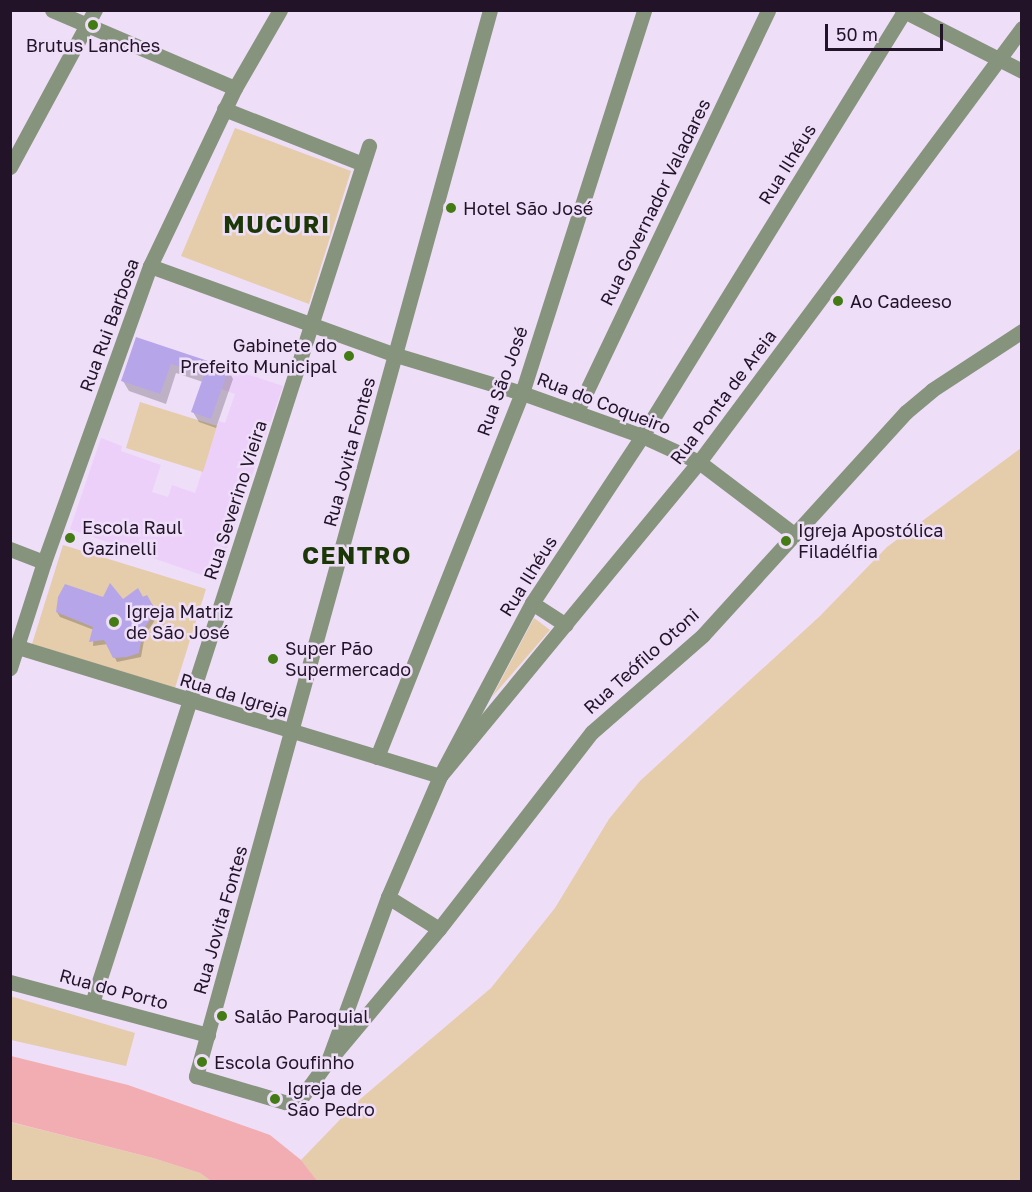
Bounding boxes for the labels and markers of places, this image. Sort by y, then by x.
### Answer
marker: Brutus Lanches [86,18,100,32]
place label: Brutus Lanches [26,34,160,56]
place label: Hotel São José [463,197,593,219]
marker: Hotel São José [444,201,458,215]
place label: Ao Cadeeso [850,290,952,312]
marker: Ao Cadeeso [831,294,845,308]
place label: Gabinete do Prefeito Municipal [180,335,337,378]
marker: Gabinete do Prefeito Municipal [342,349,356,363]
place label: Escola Raul Gazinelli [82,517,182,560]
place label: Igreja Apostólica Filadélfia [798,520,944,562]
marker: Escola Raul Gazinelli [63,531,77,545]
marker: Igreja Apostólica Filadélfia [779,534,793,548]
place label: Igreja Matriz de São José [126,601,233,644]
marker: Igreja Matriz de São José [107,615,121,629]
place label: Super Pão Supermercado [285,638,411,680]
marker: Super Pão Supermercado [266,652,280,666]
place label: Salão Paroquial [234,1005,369,1027]
marker: Salão Paroquial [215,1009,229,1023]
place label: Escola Goufinho [214,1051,354,1073]
marker: Escola Goufinho [195,1055,209,1069]
place label: Igreja de São Pedro [287,1078,375,1120]
marker: Igreja de São Pedro [268,1092,282,1106]

